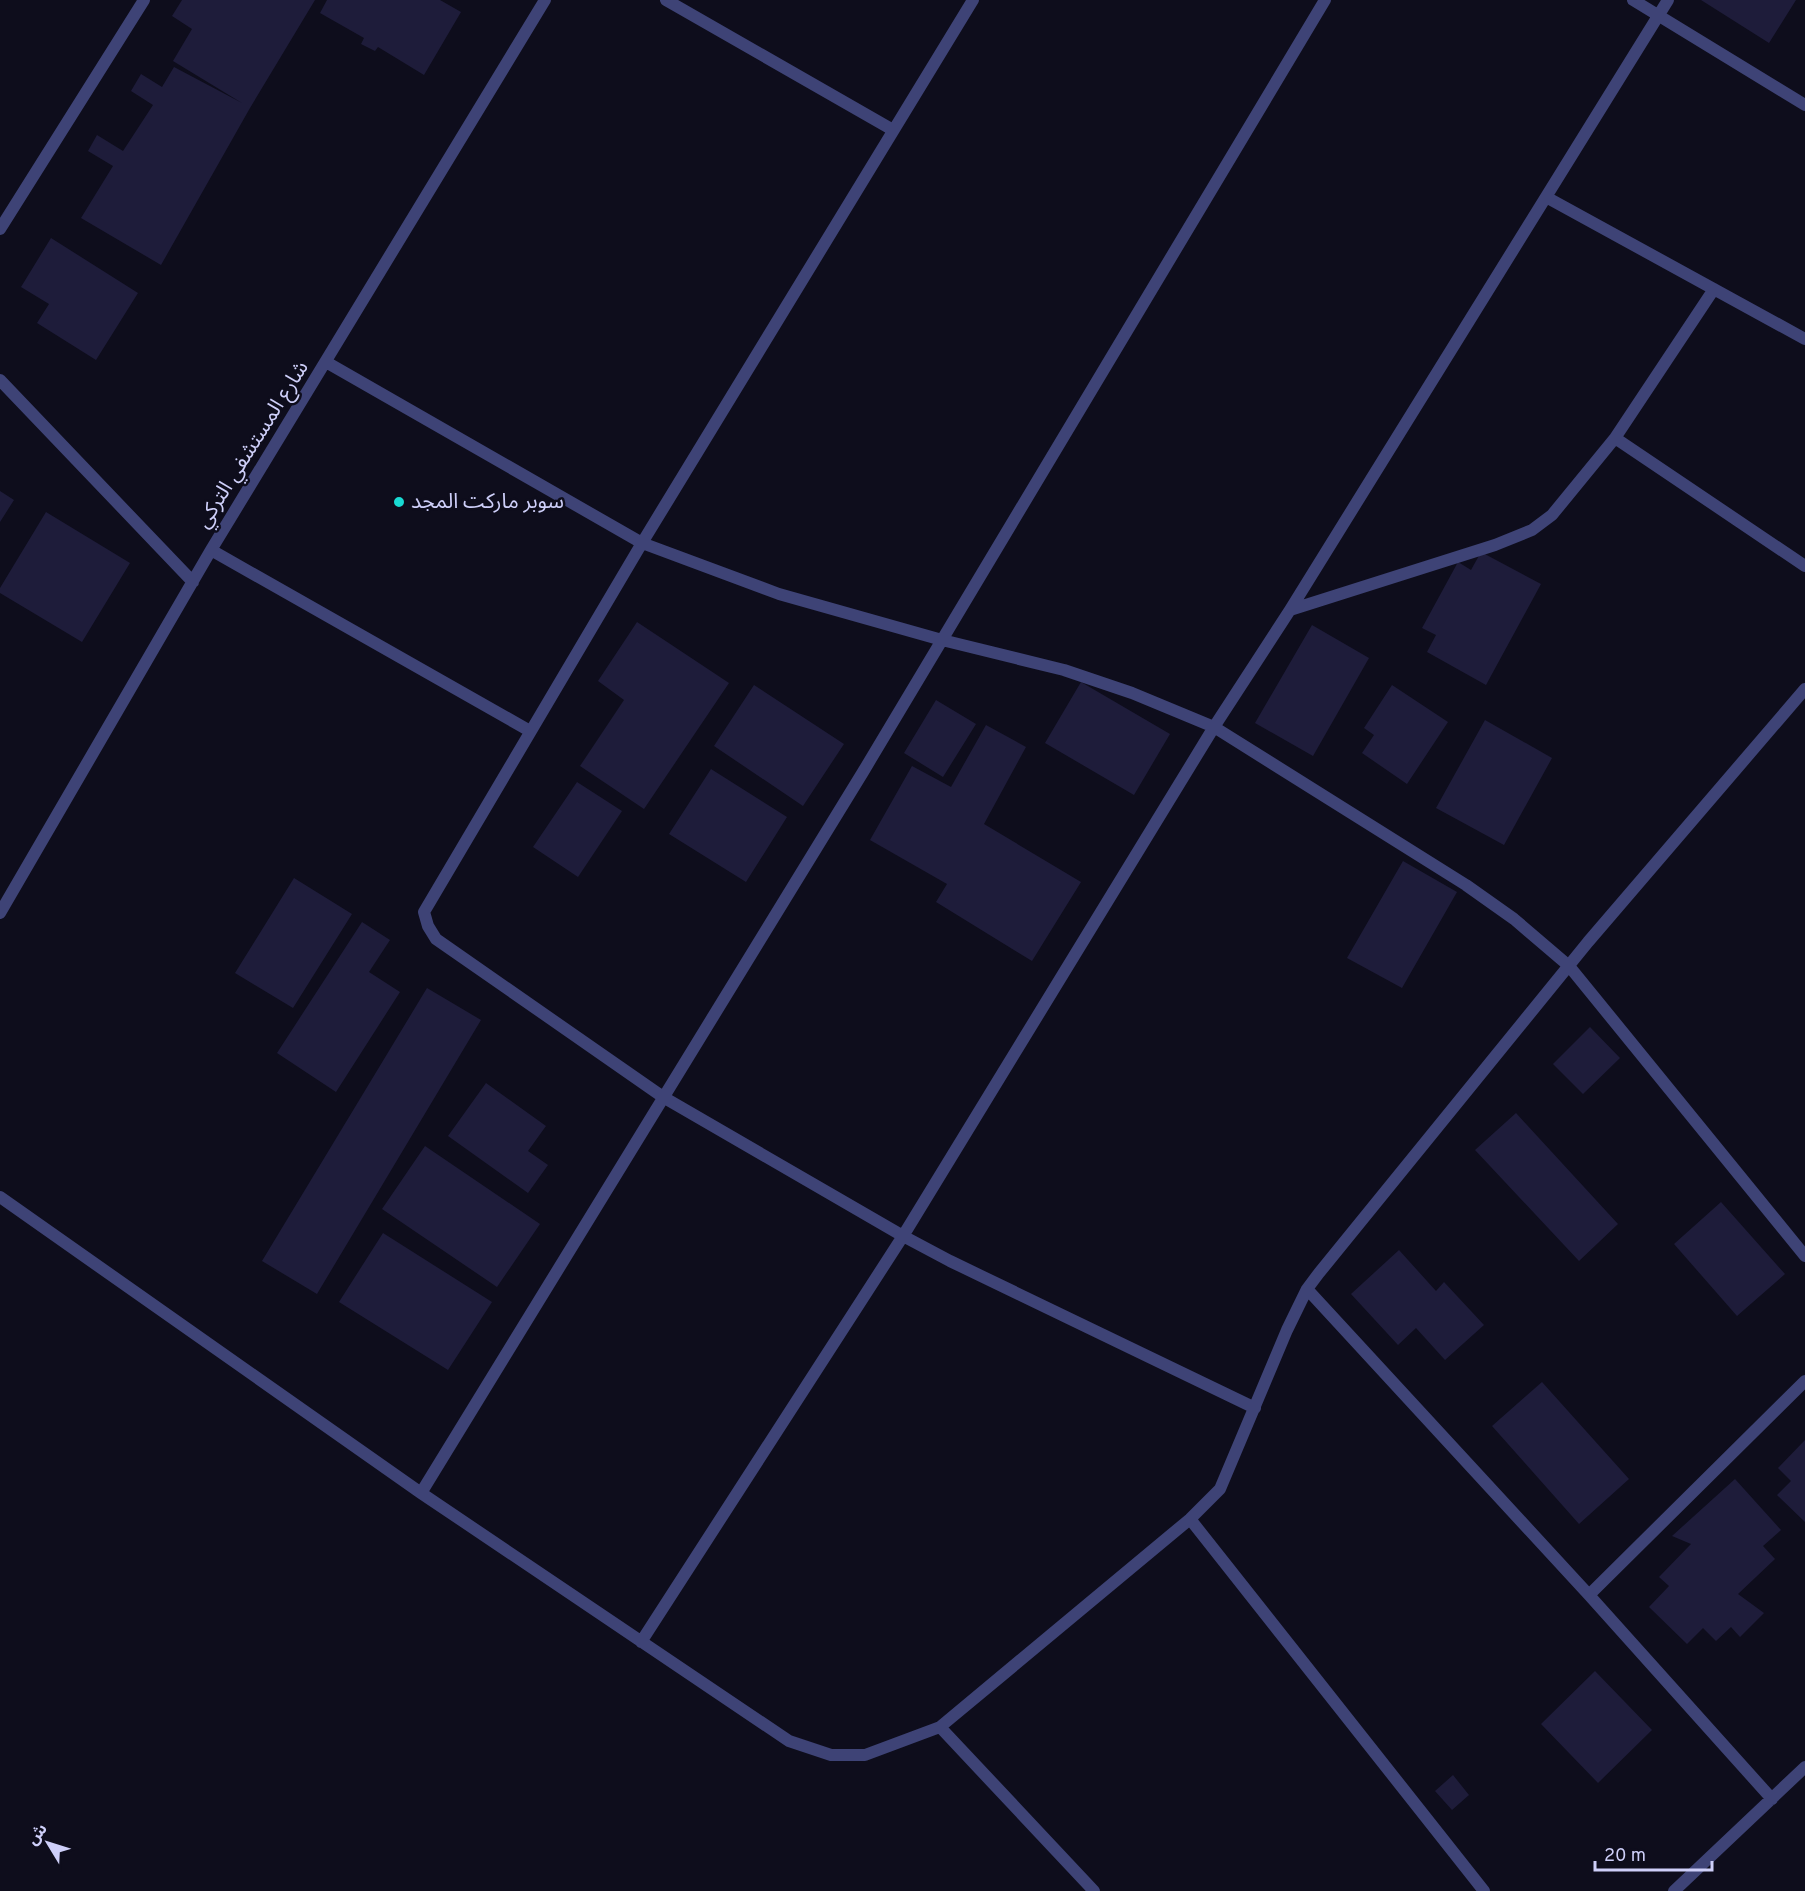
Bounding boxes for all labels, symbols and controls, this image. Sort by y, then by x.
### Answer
street label: شارع المستشفي التركي [191,356,316,534]
place label: سوبر ماركت المجد [411,489,564,516]
marker: سوبر ماركت المجد [392,495,406,509]
north arrow [18,1813,78,1873]
text: ش [23,1820,52,1850]
scale bar [1595,1834,1712,1872]
text: 20 m [1604,1845,1646,1868]

